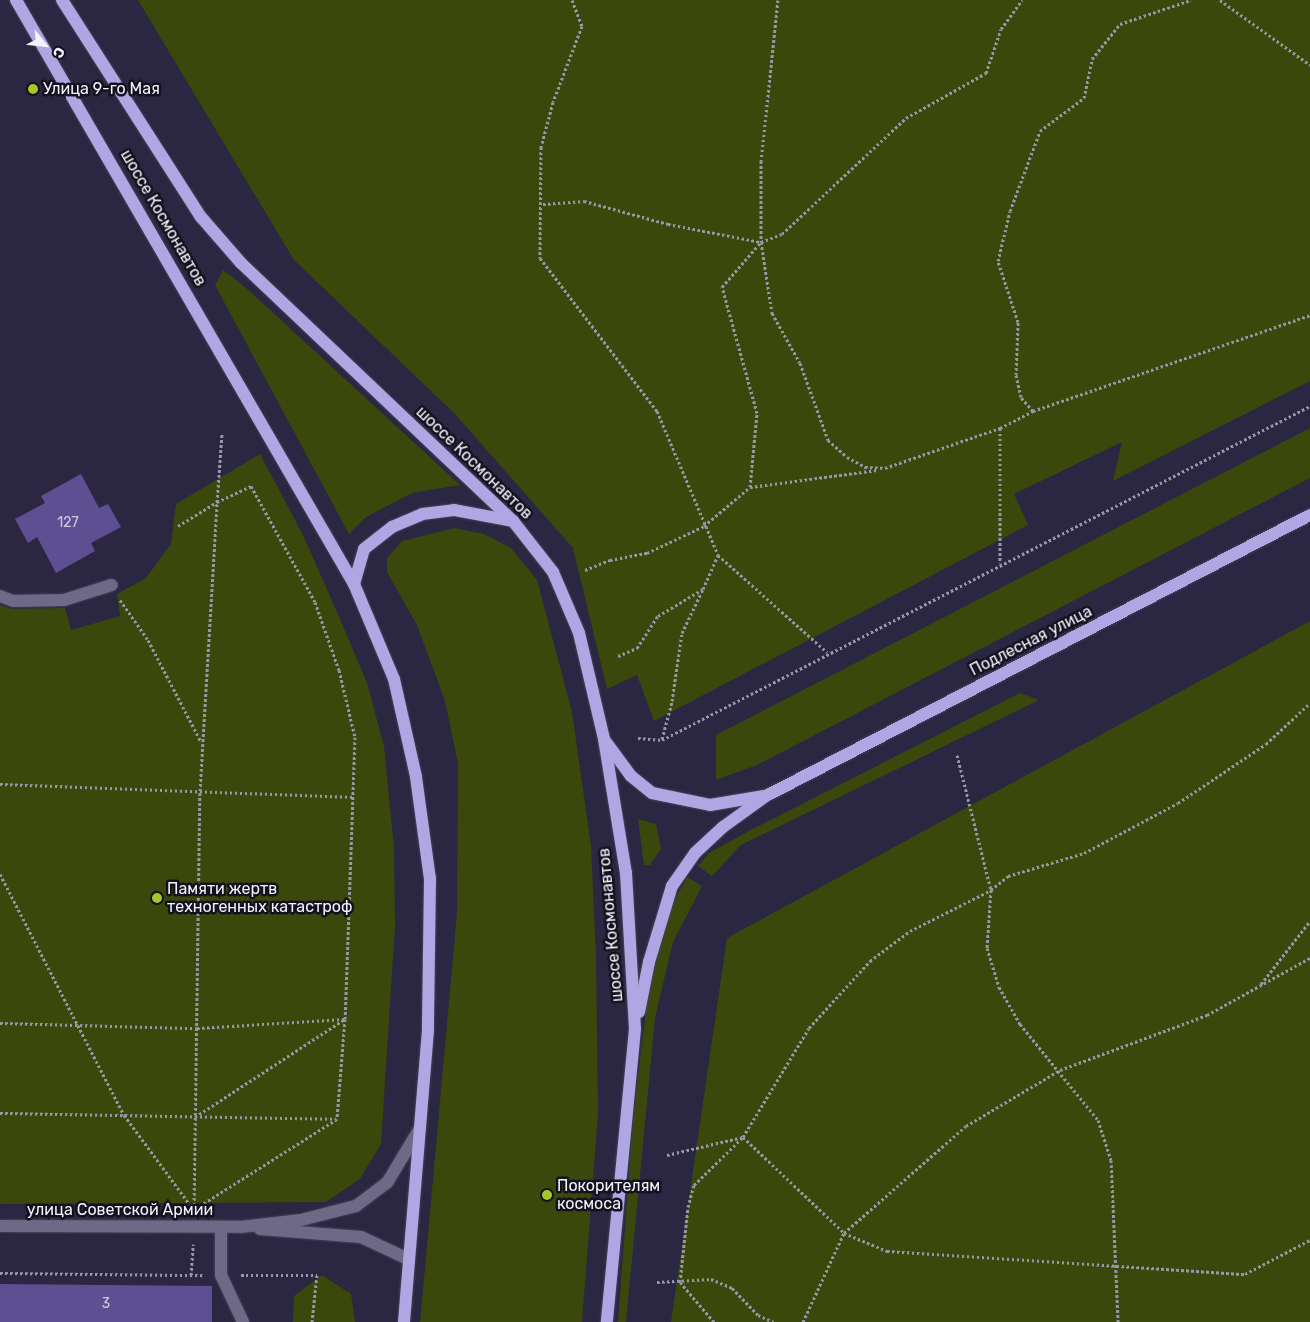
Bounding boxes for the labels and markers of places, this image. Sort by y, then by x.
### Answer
place label: Улица 9-го Мая [43,79,160,99]
marker: Улица 9-го Мая [27,83,39,95]
place label: Памяти жертв техногенных катастроф [167,879,352,917]
marker: Памяти жертв техногенных катастроф [151,892,163,904]
place label: Покорителям космоса [557,1176,660,1214]
marker: Покорителям космоса [541,1189,553,1201]

